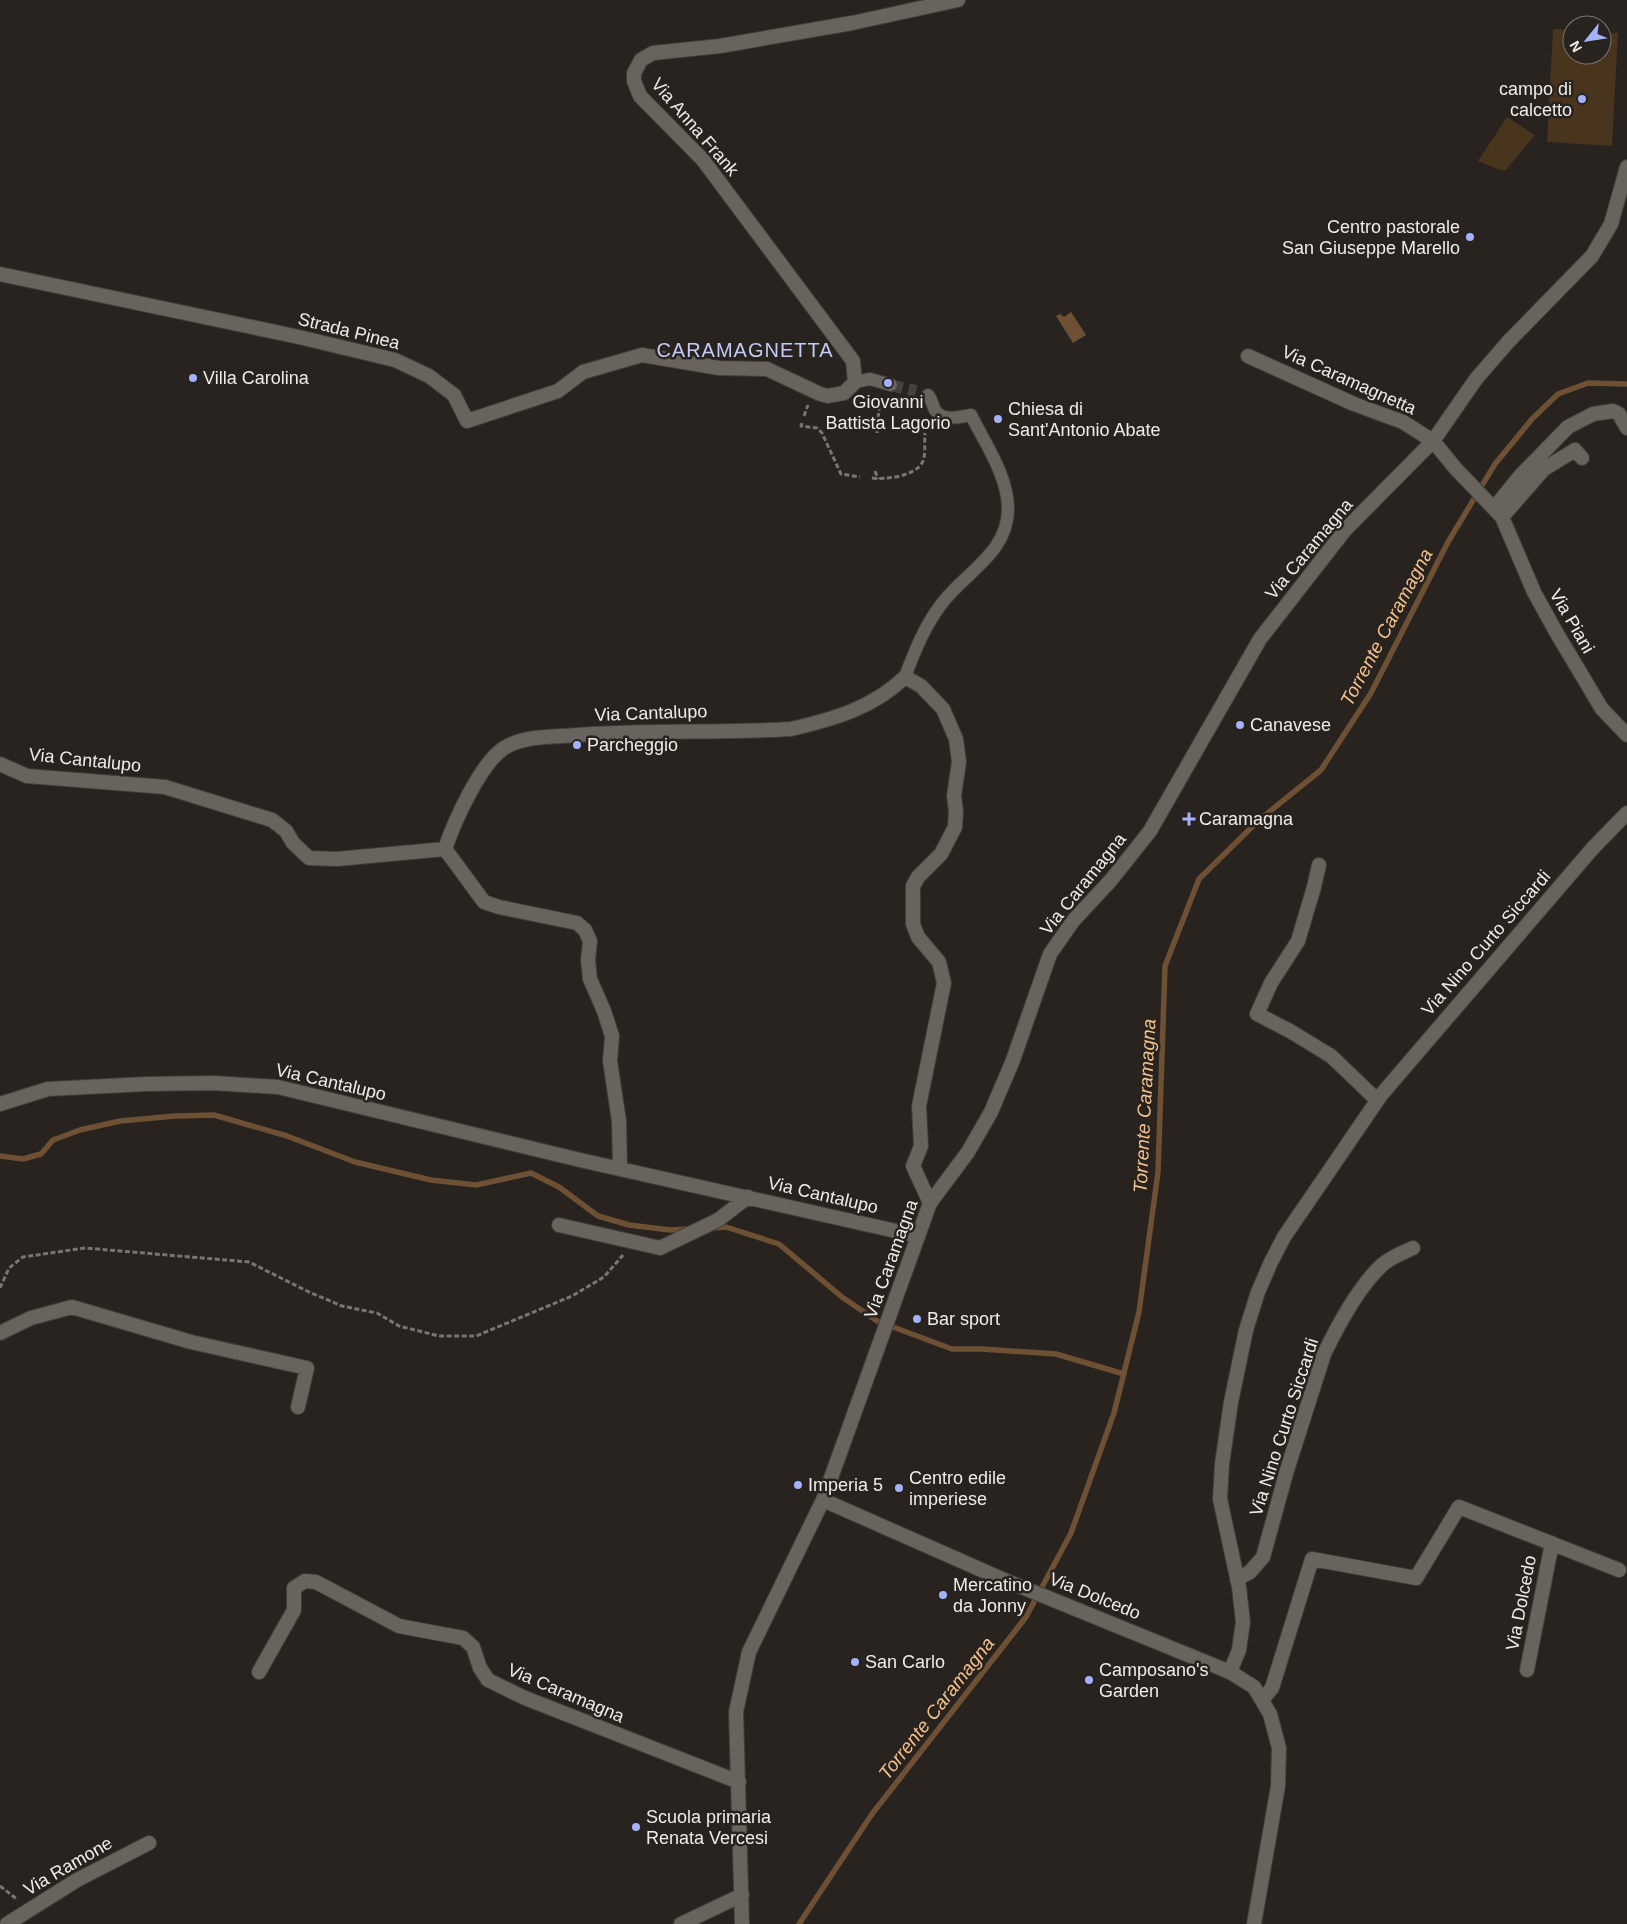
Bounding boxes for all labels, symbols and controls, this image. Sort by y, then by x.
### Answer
north arrow [1562,15,1612,65]
text: N [1566,38,1585,55]
street label: Via Anna Frank [647,74,743,181]
place label: campo di calcetto [1499,79,1572,120]
marker: campo di calcetto [1576,93,1588,105]
place label: Centro pastorale San Giuseppe Marello [1282,217,1460,258]
marker: Centro pastorale San Giuseppe Marello [1464,231,1476,243]
street label: Strada Pinea [296,309,403,354]
district label: CARAMAGNETTA [656,339,834,361]
street label: Via Caramagnetta [1279,341,1420,419]
place label: Villa Carolina [203,368,310,388]
marker: Villa Carolina [187,372,199,384]
marker: Giovanni Battista Lagorio [882,377,894,389]
place label: Giovanni Battista Lagorio [825,392,951,433]
place label: Chiesa di Sant'Antonio Abate [1008,399,1161,440]
marker: Chiesa di Sant'Antonio Abate [992,413,1004,425]
street label: Via Caramagna [1261,494,1357,603]
water label: Torrente Caramagna [1336,545,1437,709]
street label: Via Piani [1546,585,1598,657]
street label: Via Cantalupo [594,701,708,725]
place label: Canavese [1250,715,1331,735]
marker: Canavese [1234,719,1246,731]
place label: Parcheggio [587,735,678,755]
marker: Parcheggio [571,739,583,751]
street label: Via Cantalupo [28,744,142,776]
place label: Caramagna [1199,809,1294,829]
marker: Caramagna [1183,813,1195,825]
street label: Via Caramagna [1036,828,1131,939]
street label: Via Nino Curto Siccardi [1418,866,1554,1020]
water label: Torrente Caramagna [1129,1018,1160,1194]
street label: Via Cantalupo [274,1060,388,1104]
street label: Via Cantalupo [766,1173,880,1217]
street label: Via Caramagna [860,1196,922,1321]
place label: Bar sport [927,1309,1000,1329]
marker: Bar sport [911,1313,923,1325]
street label: Via Nino Curto Siccardi [1246,1336,1322,1518]
place label: Centro edile imperiese [909,1468,1006,1509]
place label: Imperia 5 [808,1475,883,1495]
marker: Imperia 5 [792,1479,804,1491]
marker: Centro edile imperiese [893,1482,905,1494]
street label: Via Dolcedo [1502,1554,1540,1652]
street label: Via Dolcedo [1046,1569,1144,1623]
place label: Mercatino da Jonny [953,1575,1032,1616]
marker: Mercatino da Jonny [937,1589,949,1601]
water label: Torrente Caramagna [874,1633,998,1784]
place label: San Carlo [865,1652,945,1672]
marker: San Carlo [849,1656,861,1668]
street label: Via Caramagna [505,1659,628,1727]
place label: Camposano's Garden [1099,1660,1209,1701]
marker: Camposano's Garden [1083,1674,1095,1686]
place label: Scuola primaria Renata Vercesi [646,1807,772,1848]
marker: Scuola primaria Renata Vercesi [630,1821,642,1833]
street label: Via Ramone [20,1833,116,1899]

